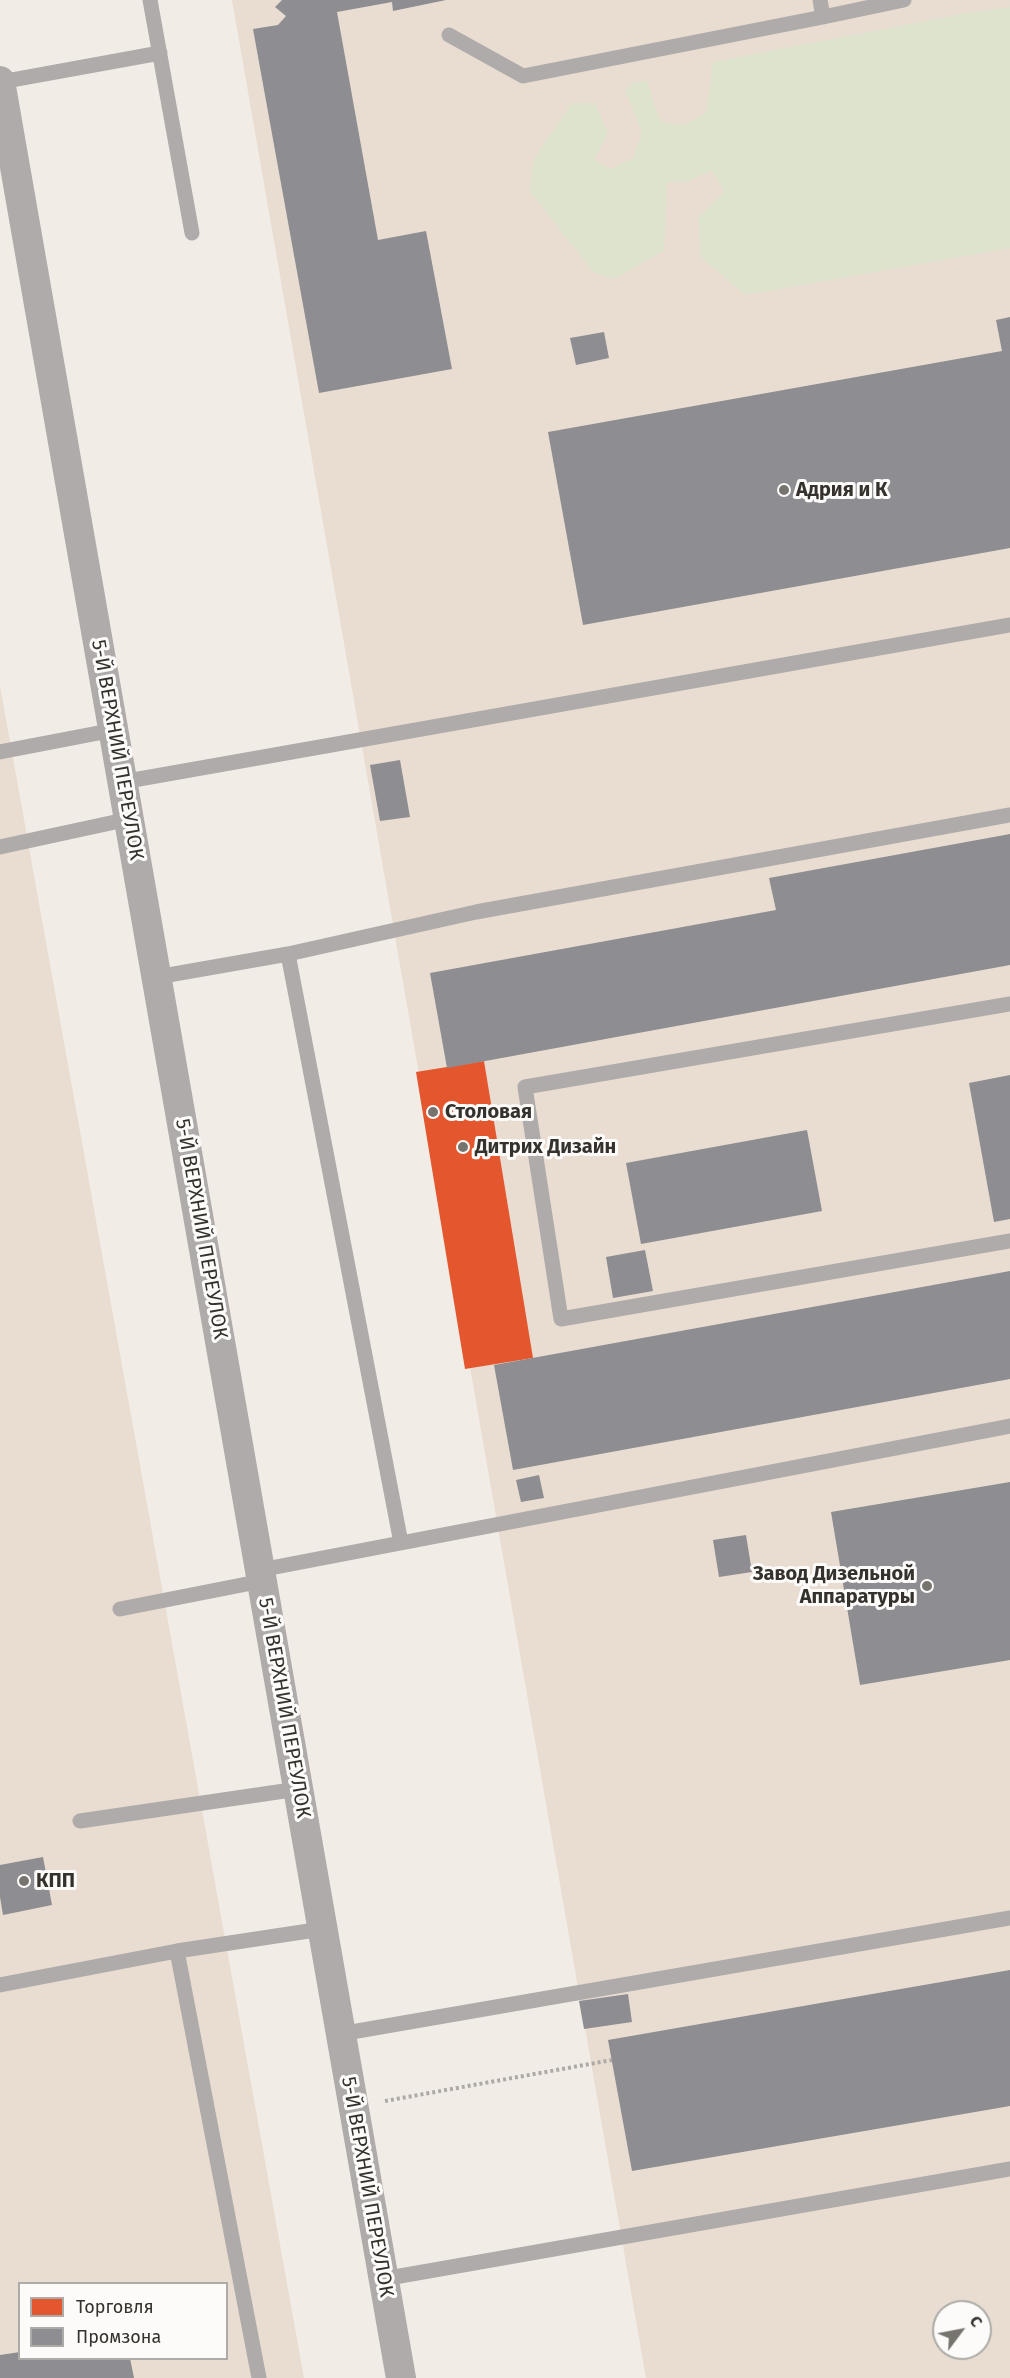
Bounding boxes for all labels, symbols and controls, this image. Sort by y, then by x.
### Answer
place label: Адрия и К [796,478,888,502]
marker: Адрия и К [777,483,791,497]
street label: 5-Й ВЕРХНИЙ ПЕРЕУЛОК [86,638,148,862]
place label: Столовая [445,1100,532,1124]
marker: Столовая [426,1105,440,1119]
street label: 5-Й ВЕРХНИЙ ПЕРЕУЛОК [170,1117,232,1341]
place label: Дитрих Дизайн [475,1135,616,1159]
marker: Дитрих Дизайн [456,1140,470,1154]
place label: Завод Дизельной Аппаратуры [753,1562,915,1609]
marker: Завод Дизельной Аппаратуры [920,1579,934,1593]
street label: 5-Й ВЕРХНИЙ ПЕРЕУЛОК [253,1596,315,1820]
place label: КПП [36,1869,75,1893]
marker: КПП [17,1874,31,1888]
street label: 5-Й ВЕРХНИЙ ПЕРЕУЛОК [336,2075,398,2299]
legend [18,2282,228,2360]
text: Торговля [76,2296,154,2318]
north arrow [932,2300,992,2360]
text: С [965,2312,986,2330]
text: Промзона [76,2326,161,2348]

